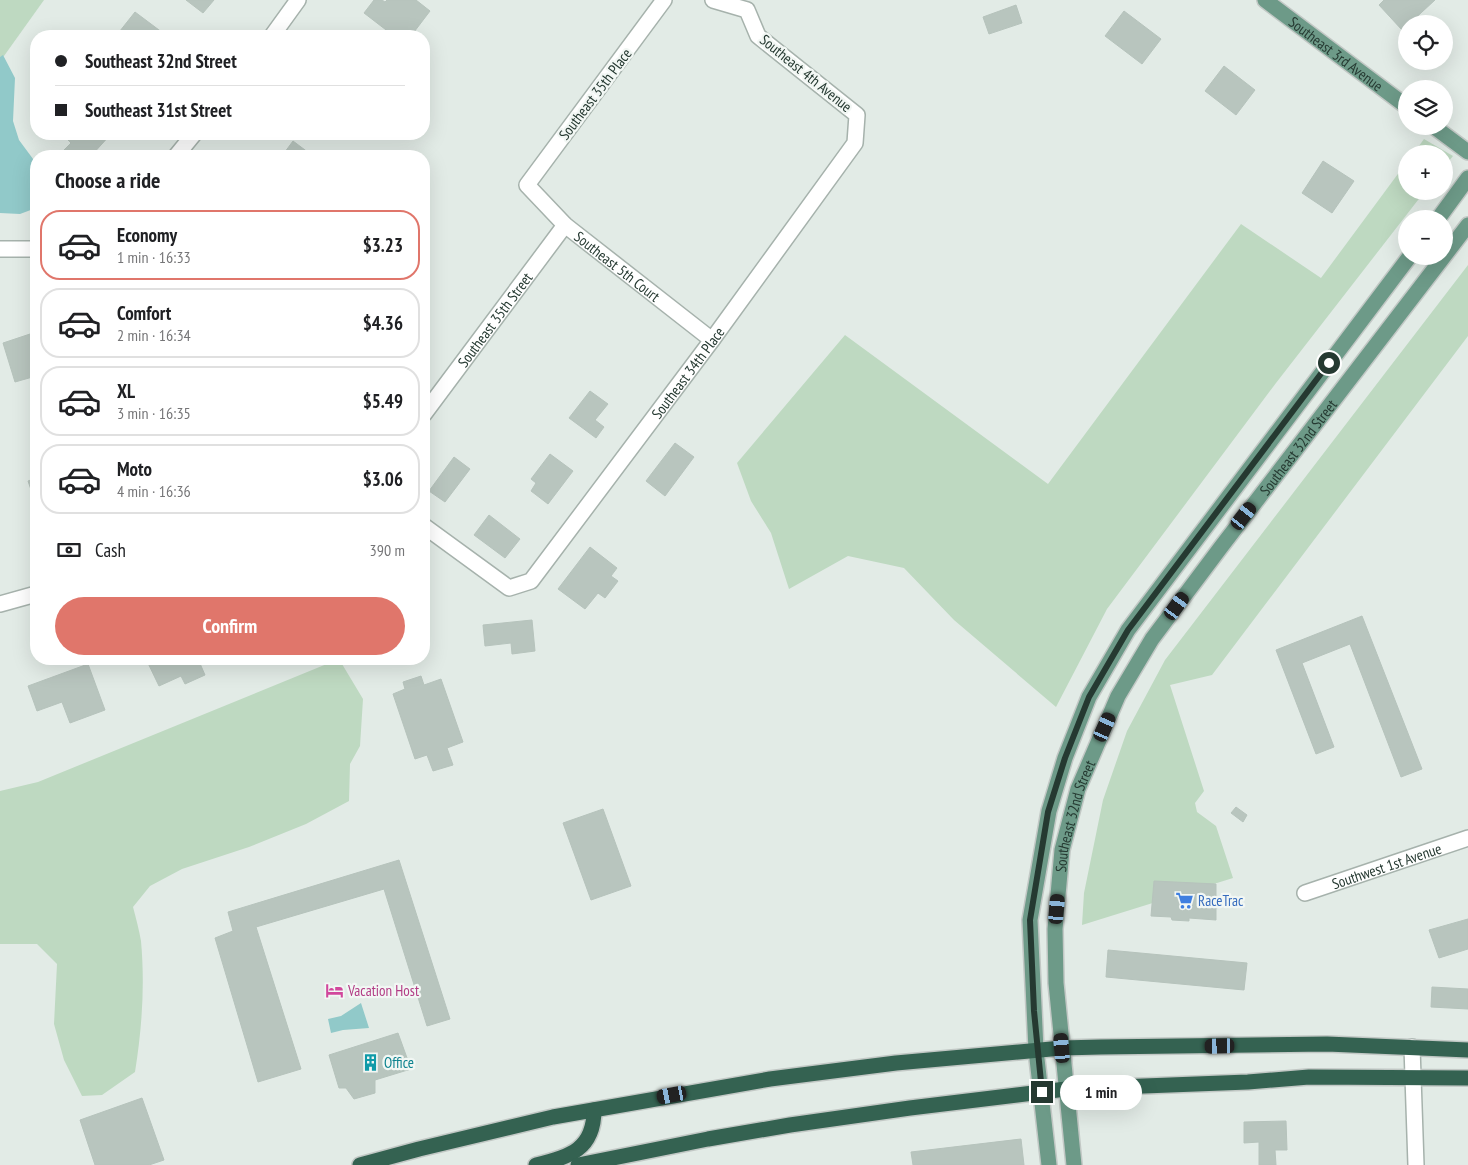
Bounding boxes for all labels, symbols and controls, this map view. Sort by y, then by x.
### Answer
street label: Southeast 3rd Avenue [1285,12,1387,95]
map controls [1398,15,1453,265]
button: locate [1398,15,1453,70]
street label: Southeast 4th Avenue [756,30,856,116]
street label: Southeast 35th Place [554,44,636,144]
text: Southeast 32nd Street [85,49,237,73]
button: layers [1398,80,1453,135]
text: Southeast 31st Street [85,98,232,122]
button: + [1398,145,1453,200]
text: Choose a ride [55,166,160,194]
button: − [1398,210,1453,265]
icon: car [57,223,102,268]
text: Economy [117,223,177,247]
street label: Southeast 5th Court [571,227,664,305]
text: $3.23 [363,233,403,257]
text: 1 min · 16:33 [117,247,191,267]
street label: Southeast 35th Street [453,268,536,371]
icon: car [57,301,102,346]
text: Comfort [117,301,171,325]
text: $4.36 [363,311,403,335]
street label: Southeast 34th Place [647,323,728,422]
text: 2 min · 16:34 [117,325,191,345]
route start [1318,352,1340,374]
icon: car [57,379,102,424]
text: XL [117,379,135,403]
text: $5.49 [363,389,403,413]
street label: Southeast 32nd Street [1255,395,1341,499]
text: 3 min · 16:35 [117,403,191,423]
icon: car [57,457,102,502]
text: Moto [117,457,152,481]
text: $3.06 [363,467,403,491]
text: 4 min · 16:36 [117,481,191,501]
car [1228,500,1259,532]
icon: cash [55,536,83,564]
text: Cash [95,538,126,562]
text: 390 m [370,540,405,560]
car [1162,589,1191,623]
button: Confirm [55,597,405,655]
car [1092,710,1117,744]
street label: Southeast 32nd Street [1051,757,1099,873]
street label: Southwest 1st Avenue [1329,838,1444,893]
supermarket icon: RaceTrac [1174,890,1194,910]
place label: RaceTrac [1198,891,1244,910]
car [1048,893,1065,925]
hotel icon: Vacation Host [324,980,344,1000]
place label: Vacation Host [347,981,419,1000]
car [1053,1032,1070,1064]
car [1204,1038,1235,1054]
building icon: Office [360,1052,380,1072]
place label: Office [384,1053,414,1072]
callout: 1 min [1060,1074,1142,1110]
route end [1031,1081,1053,1103]
text: 1 min [1085,1082,1117,1102]
car [655,1085,688,1105]

